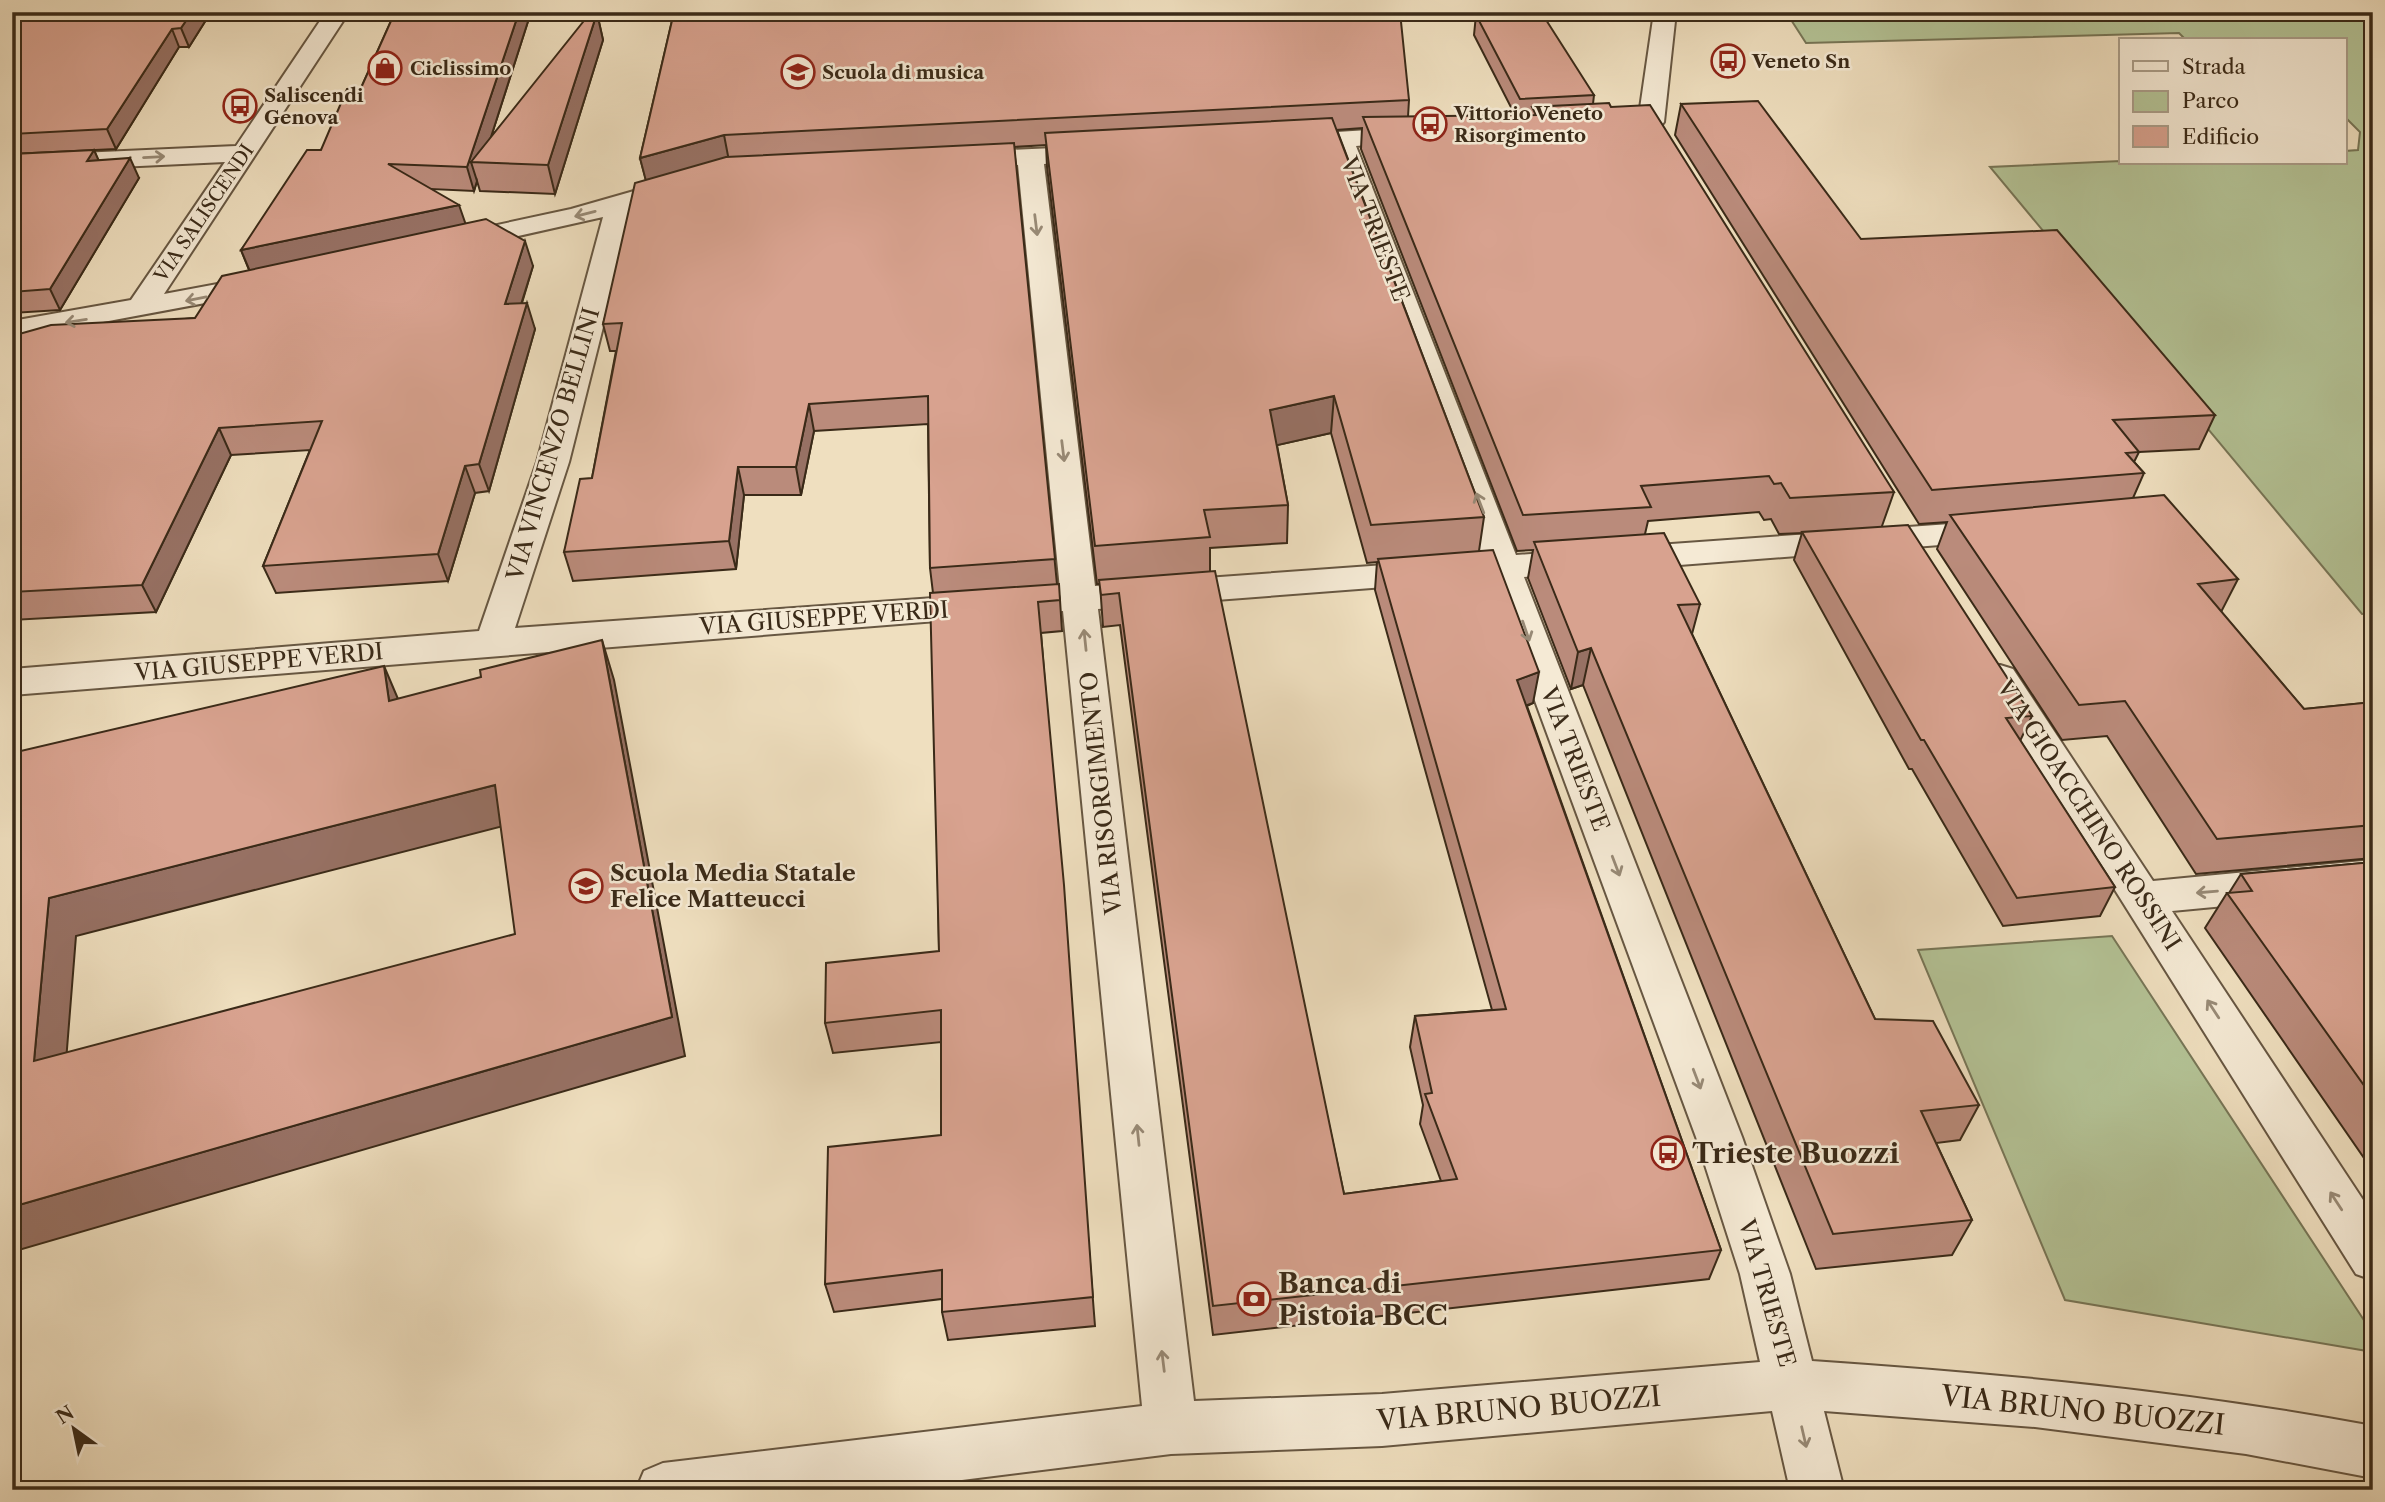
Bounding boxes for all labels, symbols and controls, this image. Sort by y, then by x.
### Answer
legend [2119,38,2346,164]
bus stop icon: Veneto Sn [1709,42,1747,80]
shop icon: Ciclissimo [366,49,404,87]
place label: Veneto Sn [1751,50,1850,73]
school or university icon: Scuola di musica [779,53,817,91]
text: Strada [2182,54,2247,79]
place label: Ciclissimo [410,57,511,80]
place label: Scuola di musica [822,61,985,84]
place label: Saliscendi Genova [264,84,364,129]
bus stop icon: Saliscendi Genova [221,87,259,125]
text: Parco [2182,88,2239,113]
place label: Vittorio Veneto Risorgimento [1453,102,1603,147]
bus stop icon: Vittorio Veneto Risorgimento [1411,105,1449,143]
text: Edificio [2182,124,2259,149]
street label: VIA SALISCENDI [149,140,259,287]
one-way arrow [142,151,165,164]
street label: VIA TRIESTE [1334,152,1415,305]
one-way arrow [575,208,597,221]
one-way arrow [1030,213,1043,236]
one-way arrow [185,292,208,306]
street label: VIA VINCENZO BELLINI [500,304,605,585]
one-way arrow [65,315,88,328]
one-way arrow [1056,439,1069,462]
one-way arrow [1473,492,1485,514]
street label: VIA GIUSEPPE VERDI [698,595,949,641]
one-way arrow [1520,620,1533,642]
one-way arrow [1078,630,1091,652]
street label: VIA GIUSEPPE VERDI [132,637,385,687]
street label: VIA RISORGIMENTO [1074,670,1128,917]
street label: VIA GIOACCHINO ROSSINI [1990,674,2187,955]
street label: VIA TRIESTE [1534,682,1615,835]
one-way arrow [1611,855,1623,877]
place label: Scuola Media Statale Felice Matteucci [610,859,856,913]
school or university icon: Scuola Media Statale Felice Matteucci [567,867,605,905]
one-way arrow [2196,886,2219,899]
one-way arrow [2205,1000,2219,1020]
one-way arrow [1692,1068,1704,1089]
one-way arrow [1131,1124,1144,1146]
bus stop icon: Trieste Buozzi [1649,1134,1687,1172]
place label: Trieste Buozzi [1692,1136,1899,1170]
one-way arrow [2328,1192,2343,1211]
street label: VIA TRIESTE [1732,1215,1801,1370]
place label: Banca di Pistoia BCC [1278,1266,1448,1332]
bank icon: Banca di Pistoia BCC [1235,1280,1273,1318]
one-way arrow [1156,1350,1169,1372]
street label: VIA BRUNO BUOZZI [1939,1378,2226,1442]
street label: VIA BRUNO BUOZZI [1375,1379,1662,1437]
north arrow [38,1394,108,1464]
text: N [52,1401,78,1429]
one-way arrow [1798,1425,1812,1448]

